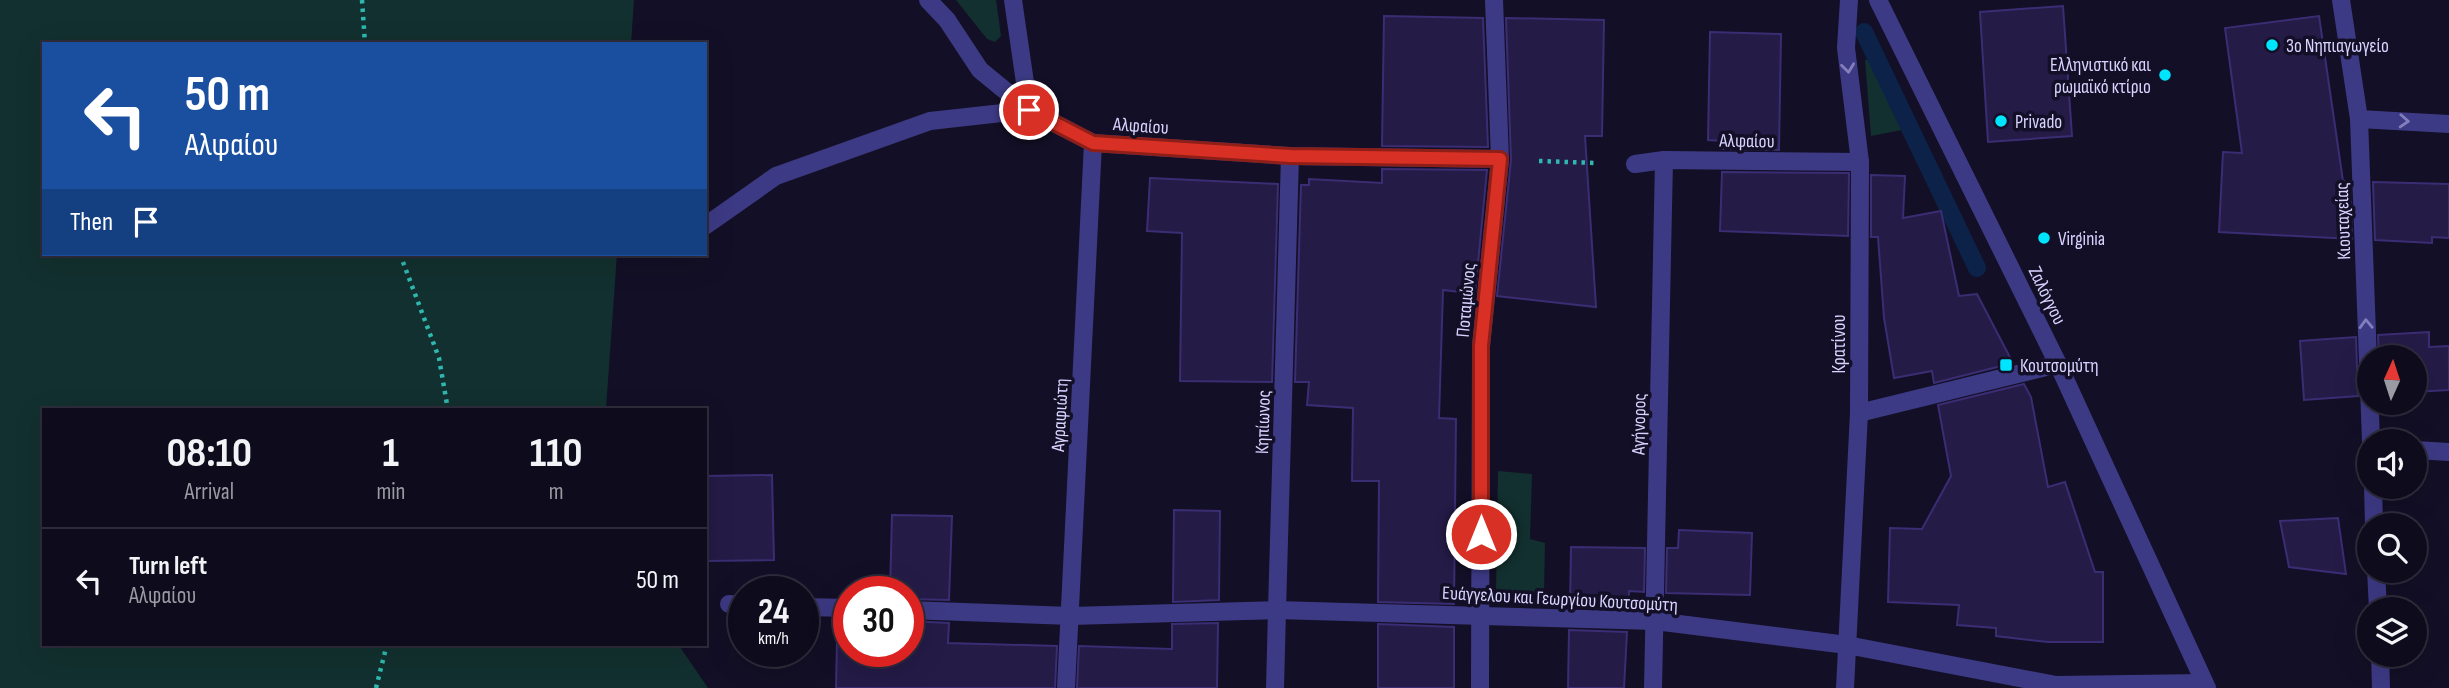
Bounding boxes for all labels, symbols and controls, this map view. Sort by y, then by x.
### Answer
place label: 3ο Νηπιαγωγείο [2286,35,2389,58]
marker: 3ο Νηπιαγωγείο [2264,37,2280,53]
place label: Ελληνιστικό και ρωμαϊκό κτίριο [2050,54,2151,99]
one-way arrow [1841,62,1856,74]
text: 50 m [185,66,270,125]
marker: Ελληνιστικό και ρωμαϊκό κτίριο [2157,67,2173,83]
icon: left [70,70,161,161]
pin [999,80,1059,140]
icon: arrive [1010,91,1048,129]
place label: Privado [2015,111,2062,134]
street label: Αλφαίου [1111,113,1169,140]
marker: Privado [1993,113,2009,129]
one-way arrow [2399,114,2410,129]
text: Αλφαίου [185,126,278,165]
street label: Αλφαίου [1718,130,1775,153]
street label: Κιουταχείας [2331,182,2356,260]
icon: arrive [127,203,165,241]
text: Then [70,207,113,238]
place label: Virginia [2058,228,2105,251]
marker: Virginia [2036,230,2052,246]
street label: Ποταμώνος [1452,262,1481,338]
street label: Ζαλόγγου [2023,263,2071,329]
street label: Κρατίνου [1828,314,1851,374]
one-way arrow [2359,318,2374,329]
north arrow [2357,345,2427,415]
map controls [2357,345,2427,667]
place label: Κουτσομύτη [2020,355,2099,378]
marker: Κουτσομύτη [1998,357,2014,373]
street label: Αγραφιώτη [1047,378,1074,453]
street label: Κηπίωνος [1251,390,1276,454]
street label: Αγήνορος [1627,393,1652,456]
text: 08:10 [166,428,252,479]
text: 1 [383,428,399,479]
text: 110 [530,428,583,479]
button: sound [2357,429,2427,499]
text: Arrival [184,478,234,506]
text: min [376,478,405,506]
text: m [549,478,564,506]
position arrow [1444,497,1518,571]
button: search [2357,513,2427,583]
text: Turn left [129,551,207,582]
icon: left [70,562,108,600]
text: 50 m [636,565,679,596]
speed limit sign: 30 [833,576,924,667]
text: Αλφαίου [129,582,196,610]
street label: Ευάγγελου και Γεωργίου Κουτσομύτη [1442,582,1678,617]
text: 24 [758,591,789,634]
button: layers [2357,597,2427,667]
text: km/h [758,628,789,649]

